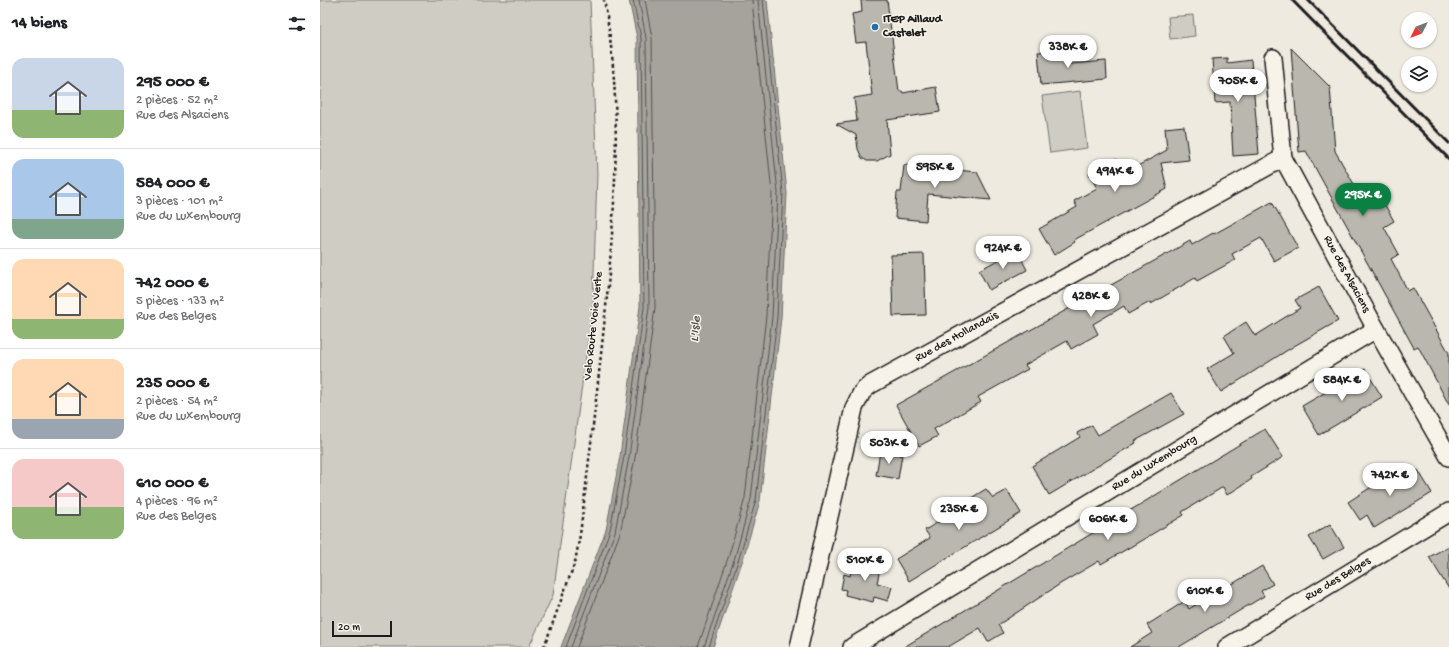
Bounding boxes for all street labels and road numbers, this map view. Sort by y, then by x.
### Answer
street label: Rue des Alsaciens [1320,234,1373,316]
street label: Velo Route Voie Verte [581,270,607,382]
street label: Rue des Hollandais [913,308,1002,366]
street label: Rue du Luxembourg [1110,432,1200,494]
street label: Rue des Belges [1303,554,1374,605]

